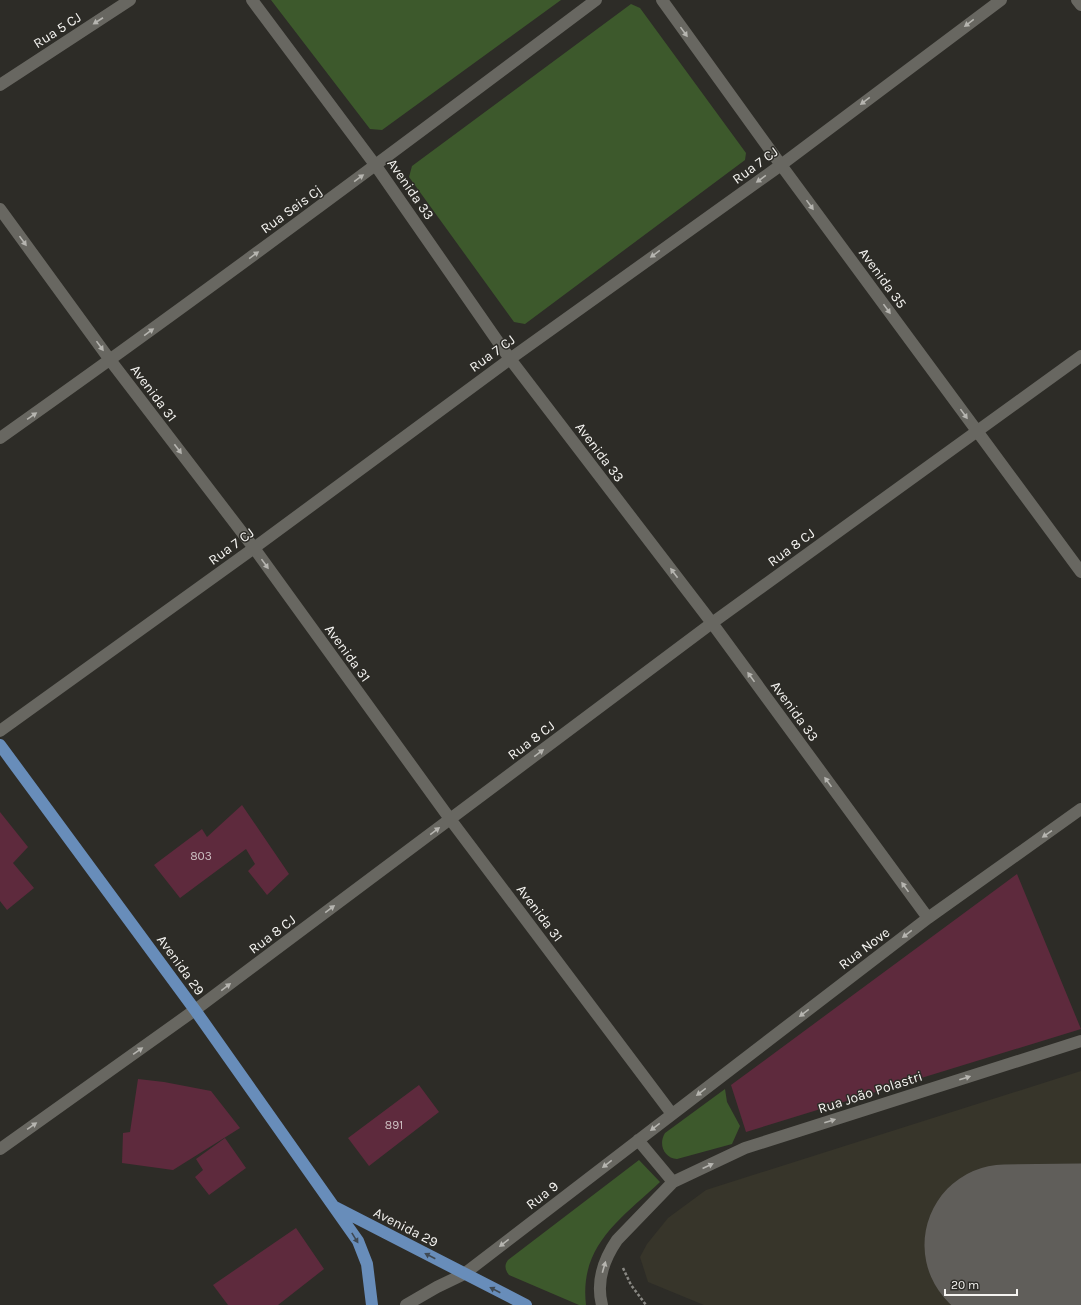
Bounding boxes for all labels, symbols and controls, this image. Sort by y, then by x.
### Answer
street label: Rua 5 CJ [30,9,84,52]
one-way arrow [93,17,103,25]
one-way arrow [964,19,975,28]
one-way arrow [680,26,689,37]
one-way arrow [860,97,871,106]
street label: Rua 7 CJ [729,143,781,188]
street label: Avenida 33 [383,156,438,223]
one-way arrow [354,175,364,183]
one-way arrow [756,175,766,183]
street label: Rua Seis Cj [257,181,325,237]
one-way arrow [806,199,814,210]
one-way arrow [19,235,27,246]
street label: Avenida 35 [855,245,910,312]
one-way arrow [650,250,661,259]
one-way arrow [249,251,259,259]
one-way arrow [883,304,891,315]
one-way arrow [144,328,154,336]
street label: Rua 7 CJ [466,331,518,376]
one-way arrow [96,340,104,351]
street label: Avenida 31 [127,362,180,425]
one-way arrow [960,409,968,419]
one-way arrow [27,412,37,420]
street label: Avenida 33 [572,419,628,486]
one-way arrow [174,444,183,455]
street label: Rua 7 CJ [205,524,257,569]
street label: Rua 8 CJ [764,525,818,570]
one-way arrow [261,559,269,570]
one-way arrow [669,567,678,578]
street label: Avenida 31 [321,621,374,685]
one-way arrow [747,671,756,682]
street label: Avenida 33 [767,678,822,745]
street label: Rua 8 CJ [505,717,558,764]
one-way arrow [533,749,544,757]
one-way arrow [824,776,832,787]
one-way arrow [429,827,440,835]
one-way arrow [1042,829,1052,837]
house number: 803 [190,849,212,863]
one-way arrow [901,881,909,892]
street label: Avenida 31 [513,882,566,945]
one-way arrow [325,905,336,913]
street label: Rua 8 CJ [246,911,299,958]
street label: Rua Nove [835,924,893,973]
one-way arrow [902,930,913,938]
street label: Avenida 29 [153,932,208,999]
one-way arrow [221,983,231,991]
one-way arrow [798,1009,809,1017]
one-way arrow [132,1047,143,1055]
street label: Rua João Polastri [816,1068,925,1117]
one-way arrow [960,1075,972,1081]
one-way arrow [695,1087,706,1096]
house number: 891 [385,1118,403,1132]
one-way arrow [824,1118,836,1124]
one-way arrow [26,1122,37,1130]
one-way arrow [649,1123,660,1131]
one-way arrow [602,1160,613,1168]
one-way arrow [702,1163,714,1169]
street label: Rua 9 [523,1178,562,1213]
street label: Avenida 29 [371,1204,441,1251]
one-way arrow [352,1233,359,1244]
one-way arrow [499,1239,510,1248]
one-way arrow [424,1253,435,1259]
one-way arrow [601,1260,607,1272]
scale bar [945,1271,1017,1297]
text: 20 m [951,1278,979,1292]
one-way arrow [489,1287,501,1293]

